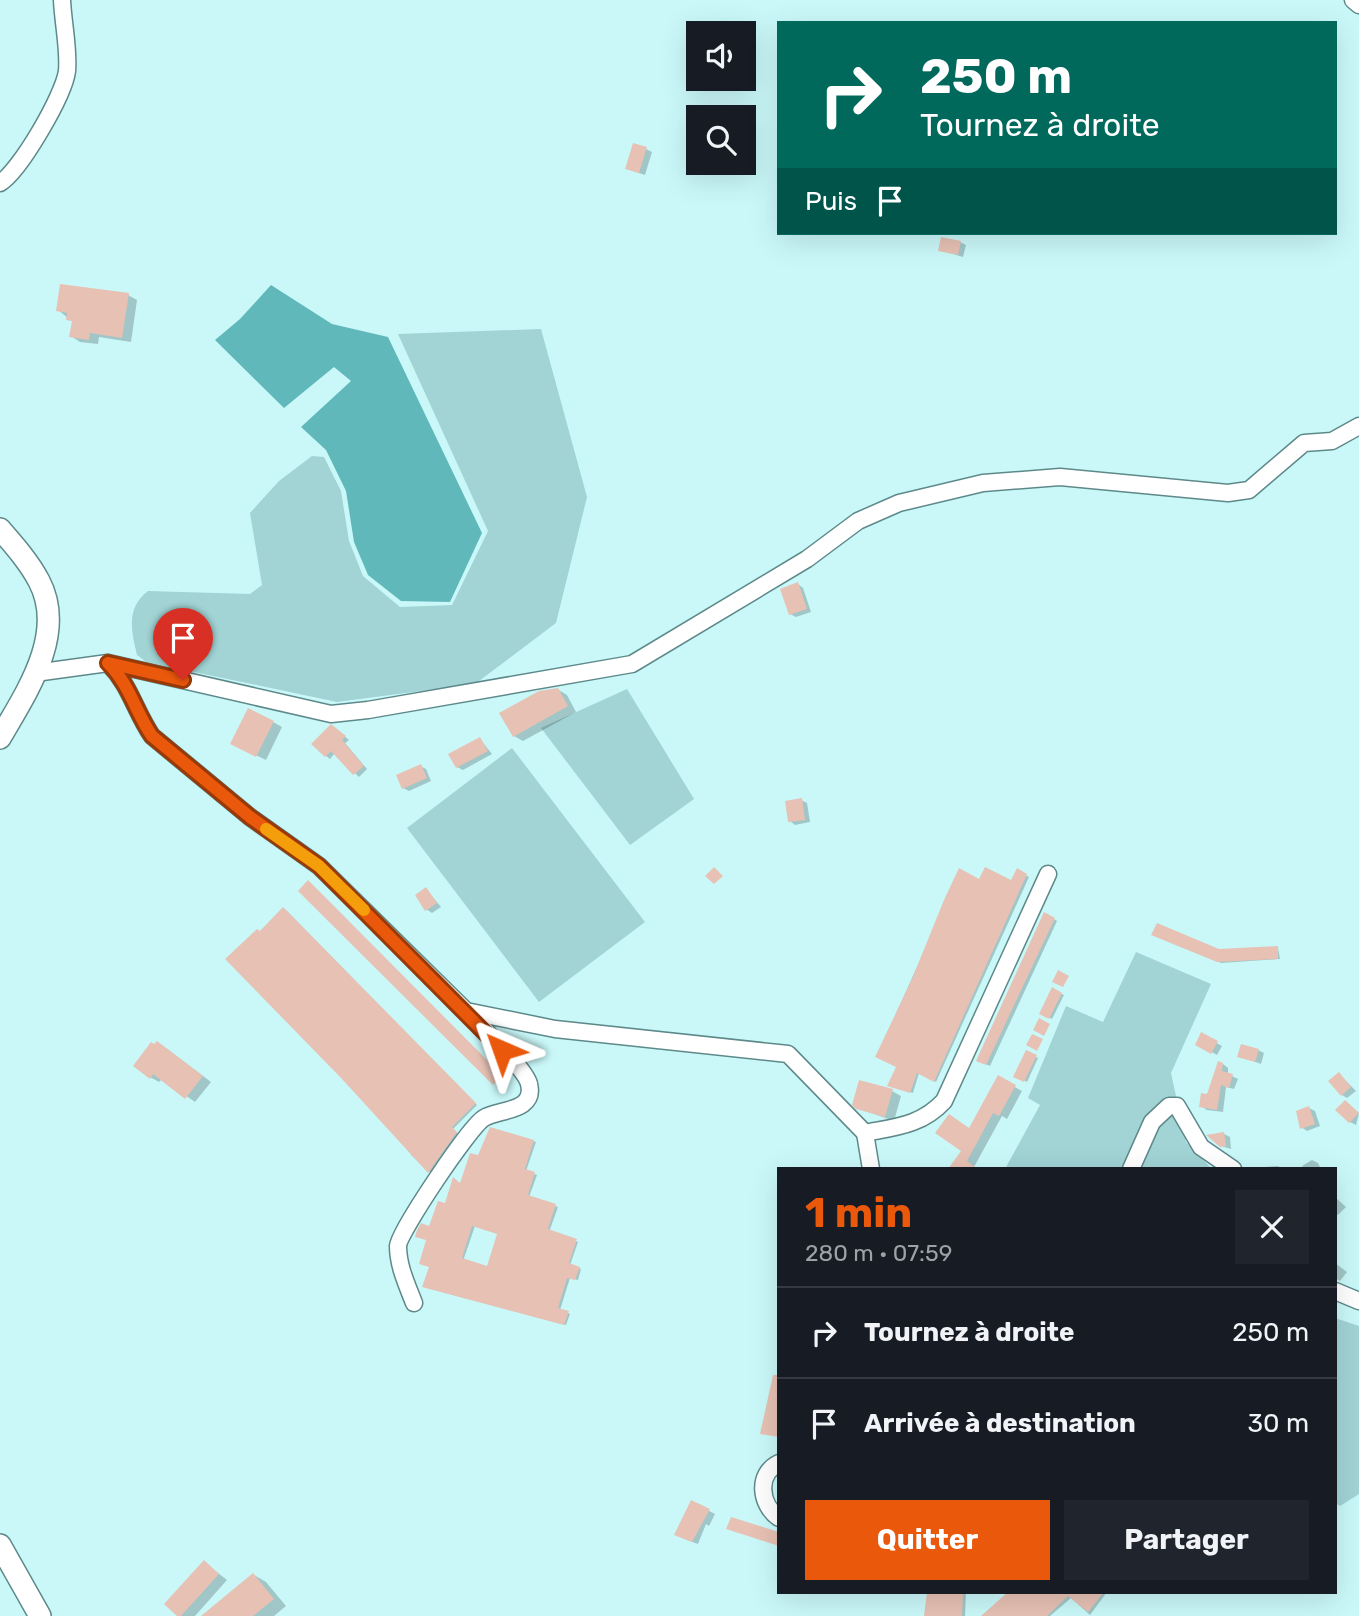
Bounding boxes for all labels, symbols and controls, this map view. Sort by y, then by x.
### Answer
map controls [686,21,756,175]
button: sound [686,21,756,91]
text: 250 m [920,47,1072,105]
icon: right [805,49,896,140]
button: search [686,105,756,175]
text: Tournez à droite [920,106,1160,144]
icon: arrive [871,182,909,220]
text: Puis [805,186,857,217]
pin [153,608,213,680]
icon: arrive [164,619,202,657]
position arrow [465,1013,539,1087]
text: 1 min [805,1188,912,1238]
button: close [1235,1190,1309,1264]
text: 280 m · 07:59 [805,1239,952,1267]
icon: right [805,1314,843,1352]
text: Tournez à droite [864,1317,1074,1348]
text: 250 m [1232,1317,1309,1348]
icon: arrive [805,1405,843,1443]
text: Arrivée à destination [864,1408,1136,1439]
text: 30 m [1247,1408,1309,1439]
button: Quitter [805,1500,1050,1580]
button: Partager [1064,1500,1309,1580]

